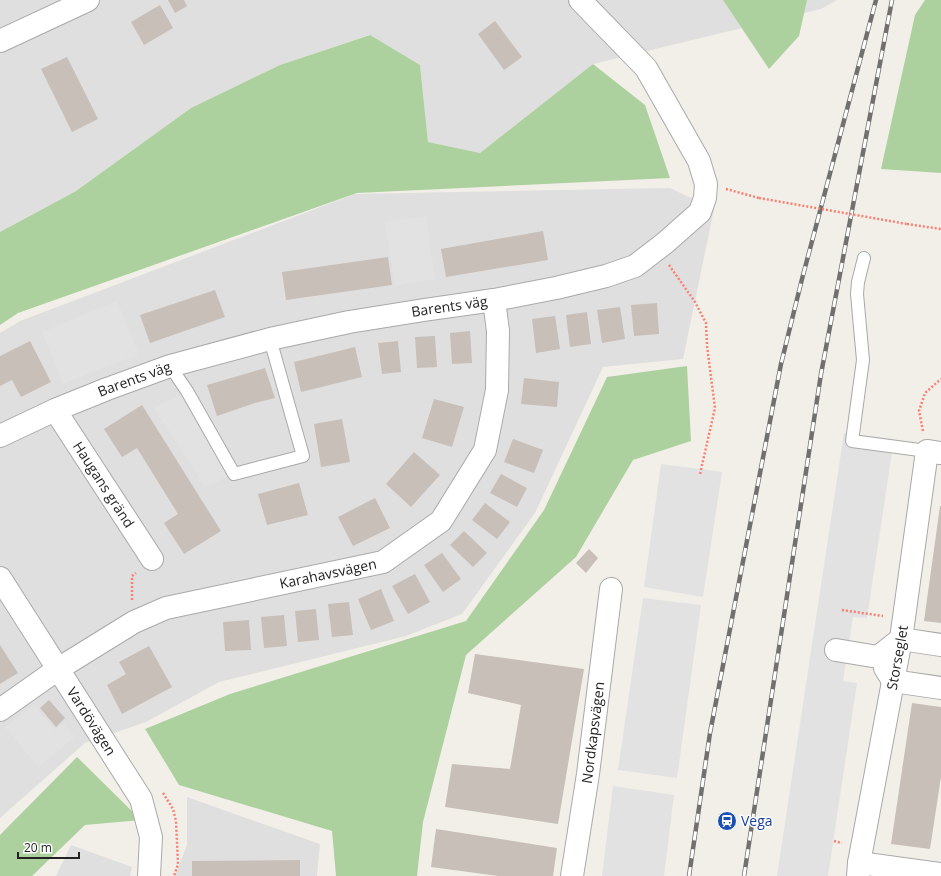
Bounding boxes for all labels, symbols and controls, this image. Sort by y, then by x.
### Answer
street label: Barents väg [410,291,489,321]
street label: Barents väg [95,356,174,401]
street label: Haugans gränd [69,438,139,531]
street label: Karahavsvägen [278,554,378,593]
street label: Storseglet [882,624,912,691]
street label: Nordkapsvägen [577,680,608,785]
street label: Vardövägen [63,683,121,759]
station icon: Vega [716,810,738,832]
place label: Vega [741,811,773,830]
scale bar [18,834,79,860]
text: 20 m [24,839,52,856]

